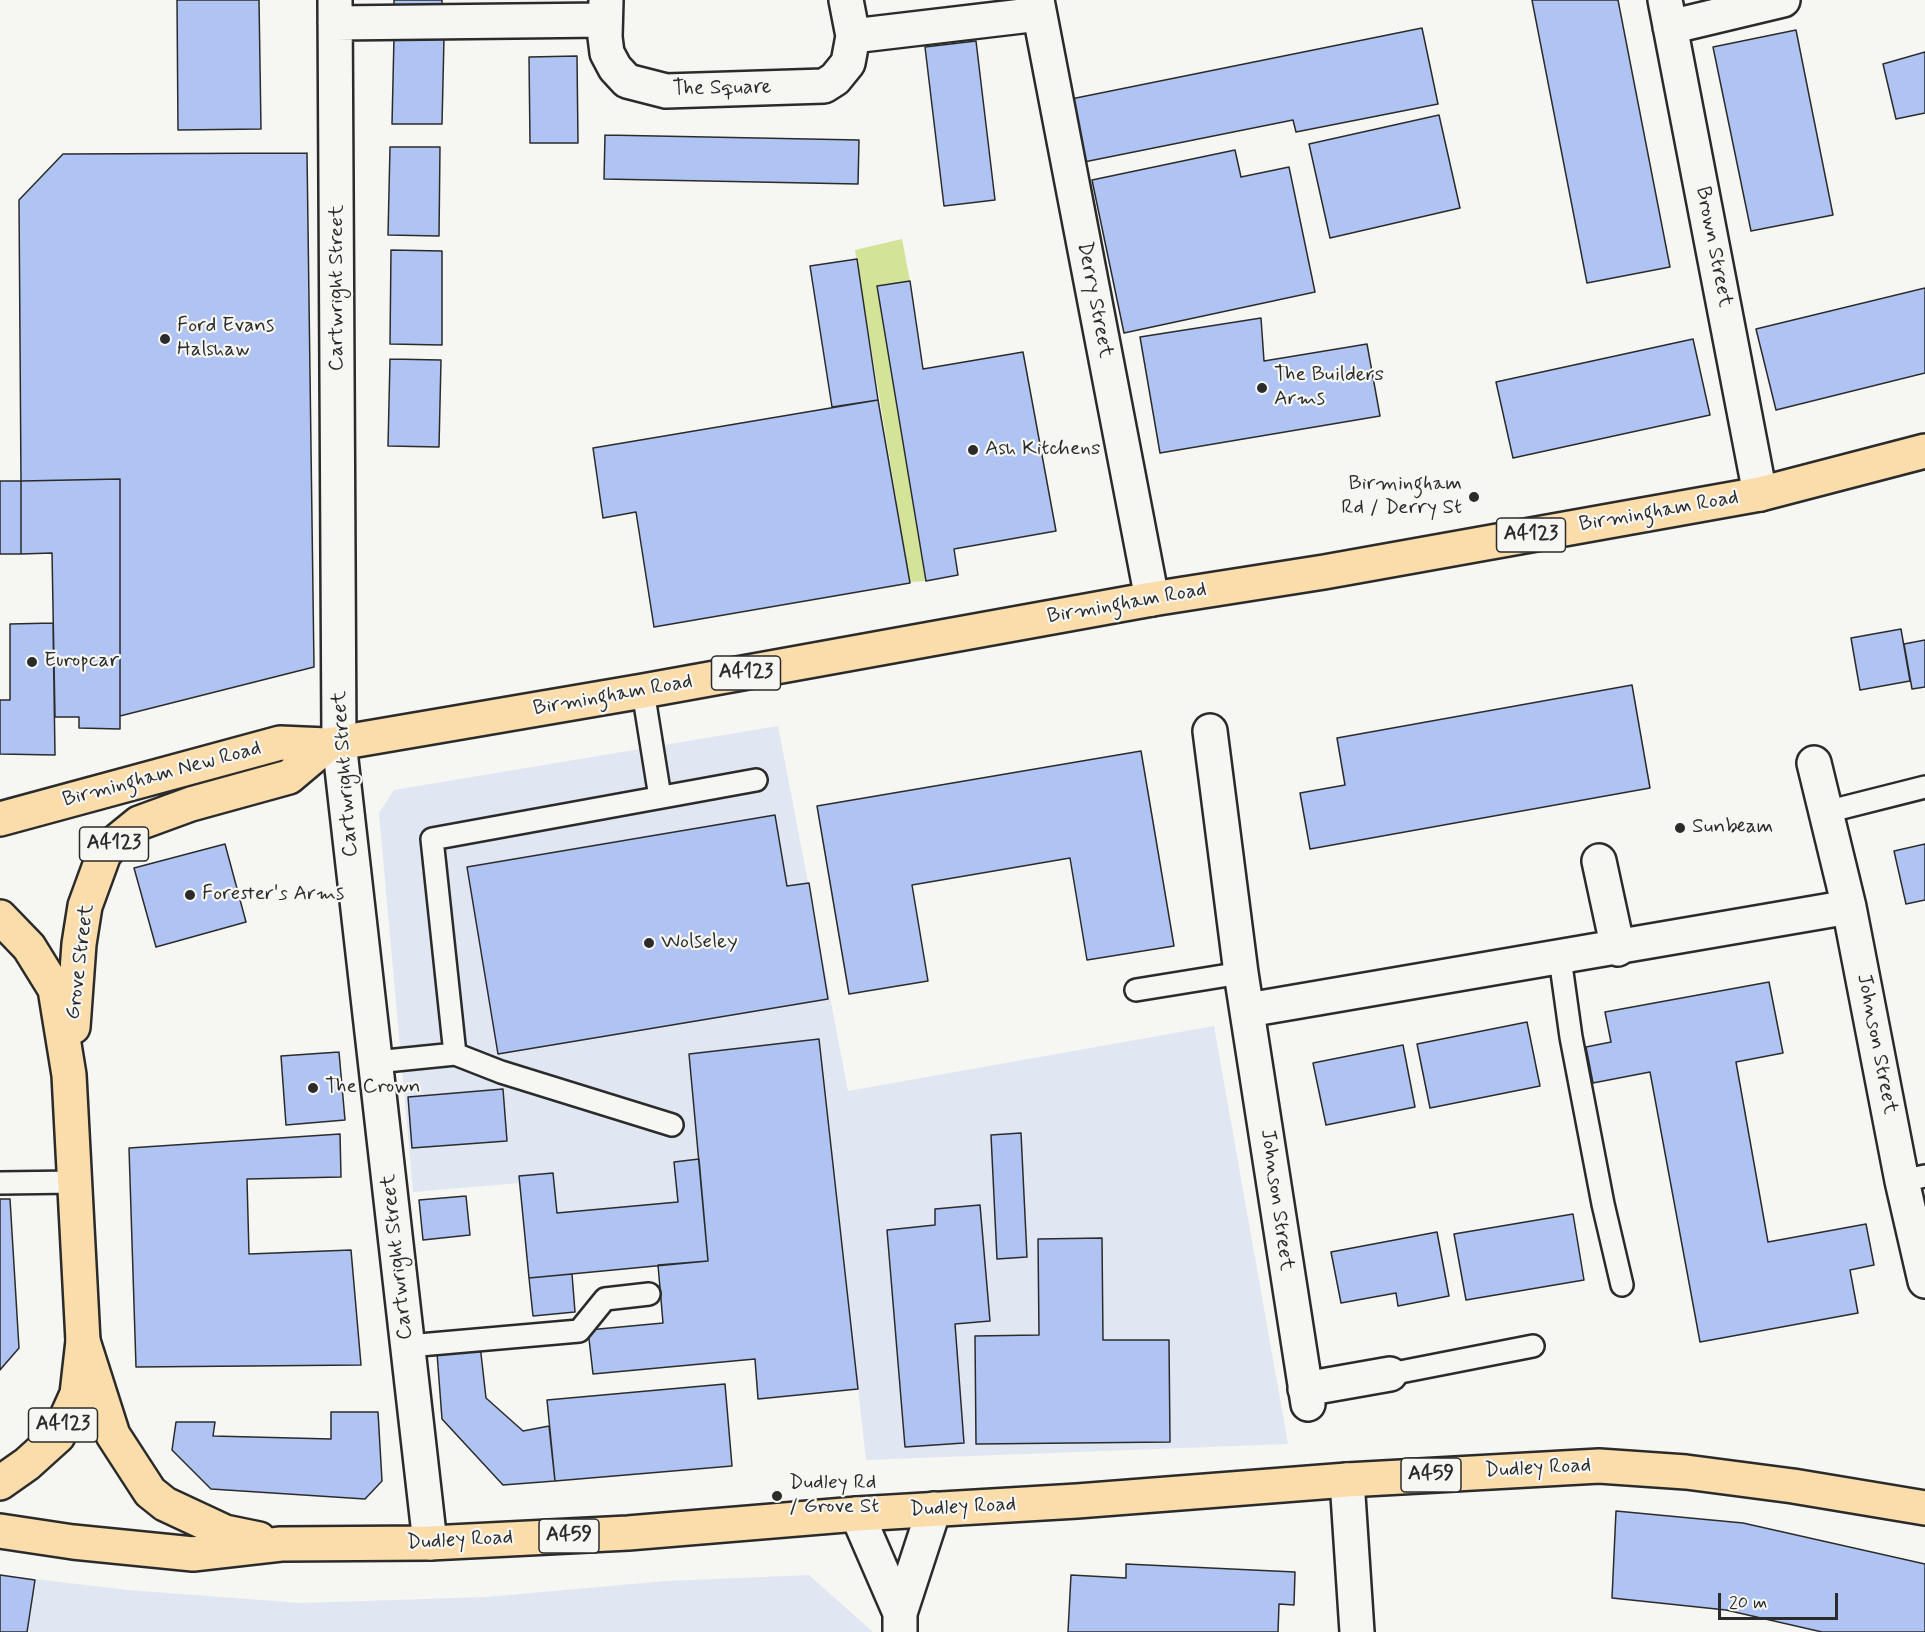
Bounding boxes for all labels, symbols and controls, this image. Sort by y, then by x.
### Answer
street label: The Square [672,76,772,102]
street label: Brown Street [1689,185,1737,309]
street label: Cartwright Street [325,205,351,371]
street label: Derry Street [1070,240,1118,360]
place label: Ford Evans Halshaw [177,314,274,364]
marker: Ford Evans Halshaw [158,332,172,346]
place label: The Builders Arms [1274,363,1384,413]
marker: The Builders Arms [1255,381,1269,395]
place label: Ash Kitchens [985,437,1100,463]
marker: Ash Kitchens [966,443,980,457]
place label: Birmingham Rd / Derry St [1341,472,1462,522]
street label: Birmingham Road [1577,486,1741,538]
marker: Birmingham Rd / Derry St [1467,490,1481,504]
road number: A4123 [1496,518,1565,552]
street label: Birmingham Road [1045,578,1209,630]
place label: Europcar [44,649,119,675]
marker: Europcar [25,655,39,669]
road number: A4123 [712,656,780,690]
street label: Birmingham Road [531,670,695,722]
street label: Cartwright Street [328,690,364,858]
street label: Birmingham New Road [60,736,264,814]
place label: Sunbeam [1692,815,1773,841]
marker: Sunbeam [1673,821,1687,835]
road number: A4123 [80,827,148,861]
place label: Forester's Arms [202,882,344,908]
marker: Forester's Arms [183,888,197,902]
street label: Grove Street [61,903,101,1021]
place label: Wolseley [661,930,738,956]
marker: Wolseley [642,936,656,950]
street label: Johnson Street [1850,972,1902,1116]
place label: The Crown [325,1075,421,1101]
marker: The Crown [306,1081,320,1095]
street label: Johnson Street [1254,1128,1298,1272]
street label: Cartwright Street [377,1173,419,1341]
road number: A4123 [28,1408,98,1442]
street label: Dudley Road [1484,1454,1592,1484]
road number: A459 [1401,1458,1461,1492]
place label: Dudley Rd / Grove St [789,1471,879,1521]
marker: Dudley Rd / Grove St [770,1489,784,1503]
street label: Dudley Road [909,1493,1017,1523]
road number: A459 [539,1519,599,1553]
street label: Dudley Road [406,1526,514,1556]
scale bar [1721,1581,1841,1619]
text: 20 m [1729,1591,1767,1615]

